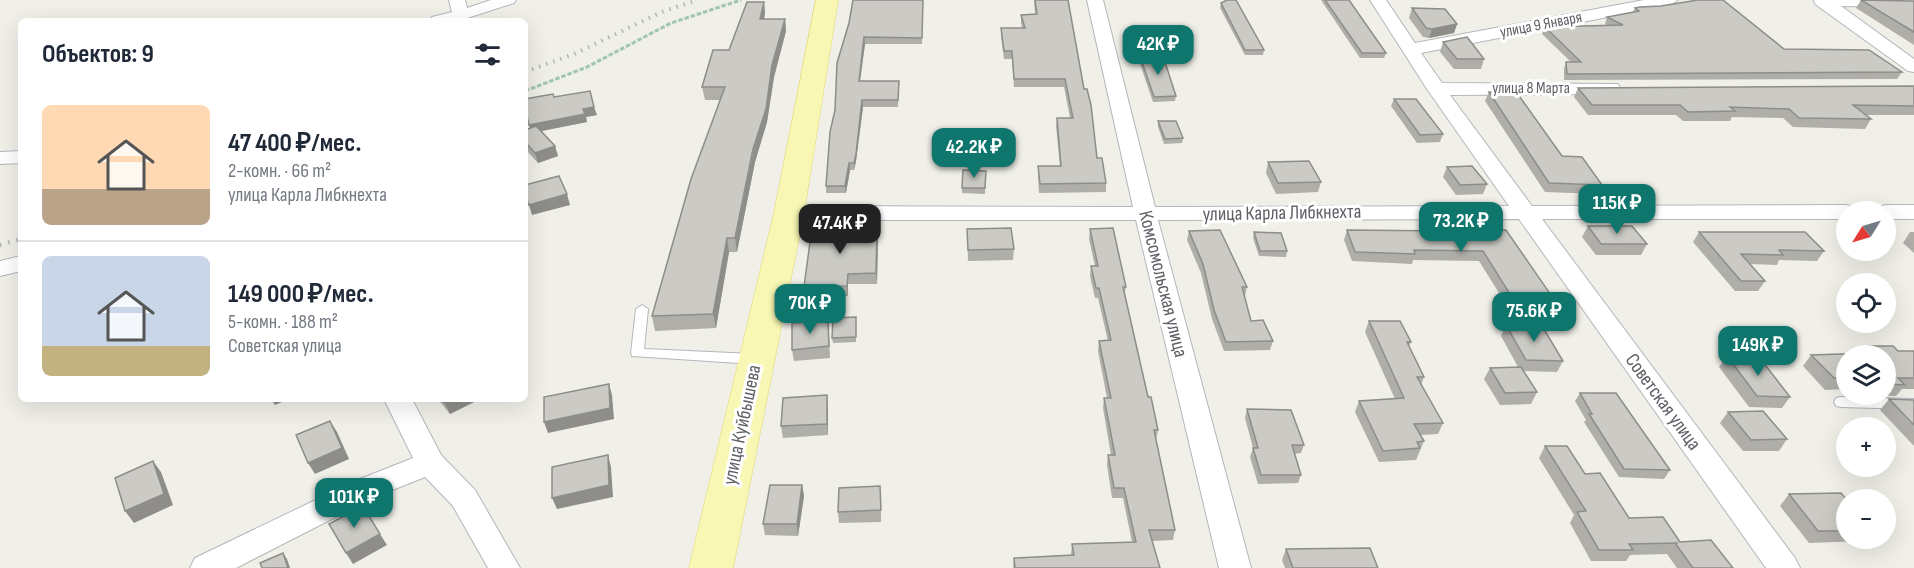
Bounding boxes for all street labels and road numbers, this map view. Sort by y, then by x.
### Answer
street label: улица 9 Января [1498,8,1584,42]
street label: улица 8 Марта [1492,79,1570,98]
street label: улица Карла Либкнехта [1202,200,1362,226]
street label: Комсомольская улица [1133,208,1193,360]
street label: Советская улица [1620,349,1706,455]
street label: улица Куйбышева [718,363,766,487]

